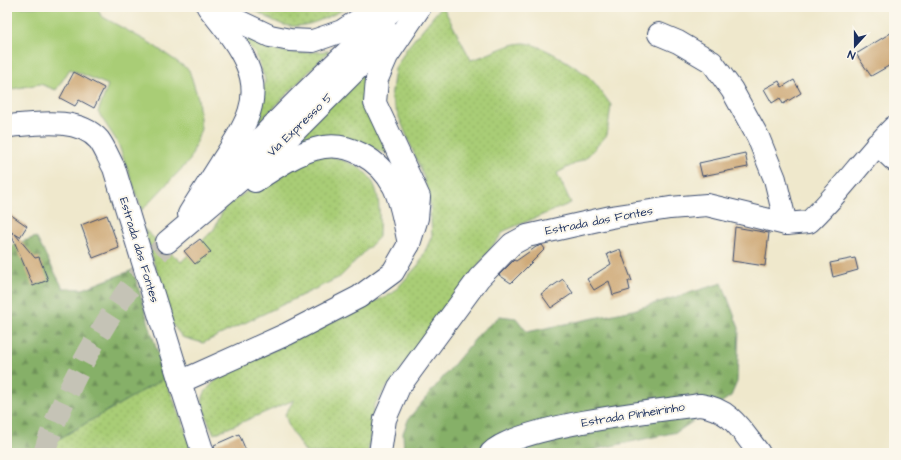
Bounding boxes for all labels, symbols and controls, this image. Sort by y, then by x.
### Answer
north arrow [835,26,875,66]
text: N [846,47,858,63]
street label: Via Expresso 5 [264,89,337,161]
street label: Estrada das Fontes [115,195,163,305]
street label: Estrada das Fontes [544,202,654,240]
street label: Estrada Pinheirinho [580,398,686,432]

